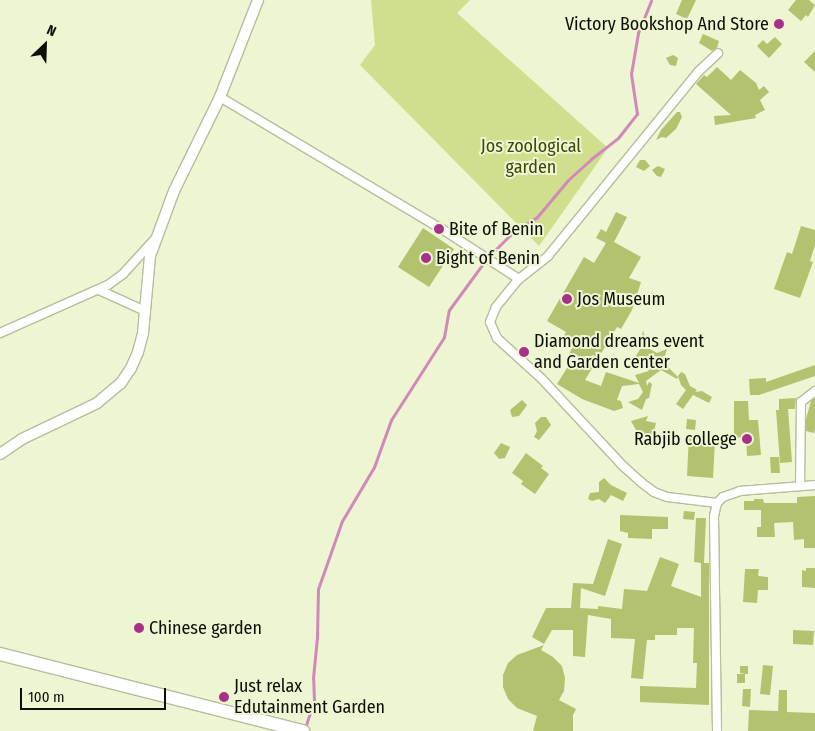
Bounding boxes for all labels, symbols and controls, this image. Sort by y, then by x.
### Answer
place label: Victory Bookshop And Store [565,13,769,35]
marker: Victory Bookshop And Store [773,18,785,30]
north arrow [20,20,70,70]
text: N [44,21,59,40]
park label: Jos zoological garden [481,136,581,178]
place label: Bite of Benin [449,218,544,240]
marker: Bite of Benin [433,223,445,235]
place label: Bight of Benin [436,247,540,269]
marker: Bight of Benin [420,252,432,264]
place label: Jos Museum [577,288,665,310]
marker: Jos Museum [561,293,573,305]
place label: Diamond dreams event and Garden center [534,331,704,374]
marker: Diamond dreams event and Garden center [518,346,530,358]
place label: Rabjib college [634,428,737,450]
marker: Rabjib college [741,433,753,445]
place label: Chinese garden [149,617,262,639]
marker: Chinese garden [133,622,145,634]
place label: Just relax Edutainment Garden [234,676,385,719]
scale bar [22,678,169,710]
text: 100 m [28,688,65,706]
marker: Just relax Edutainment Garden [218,691,230,703]

